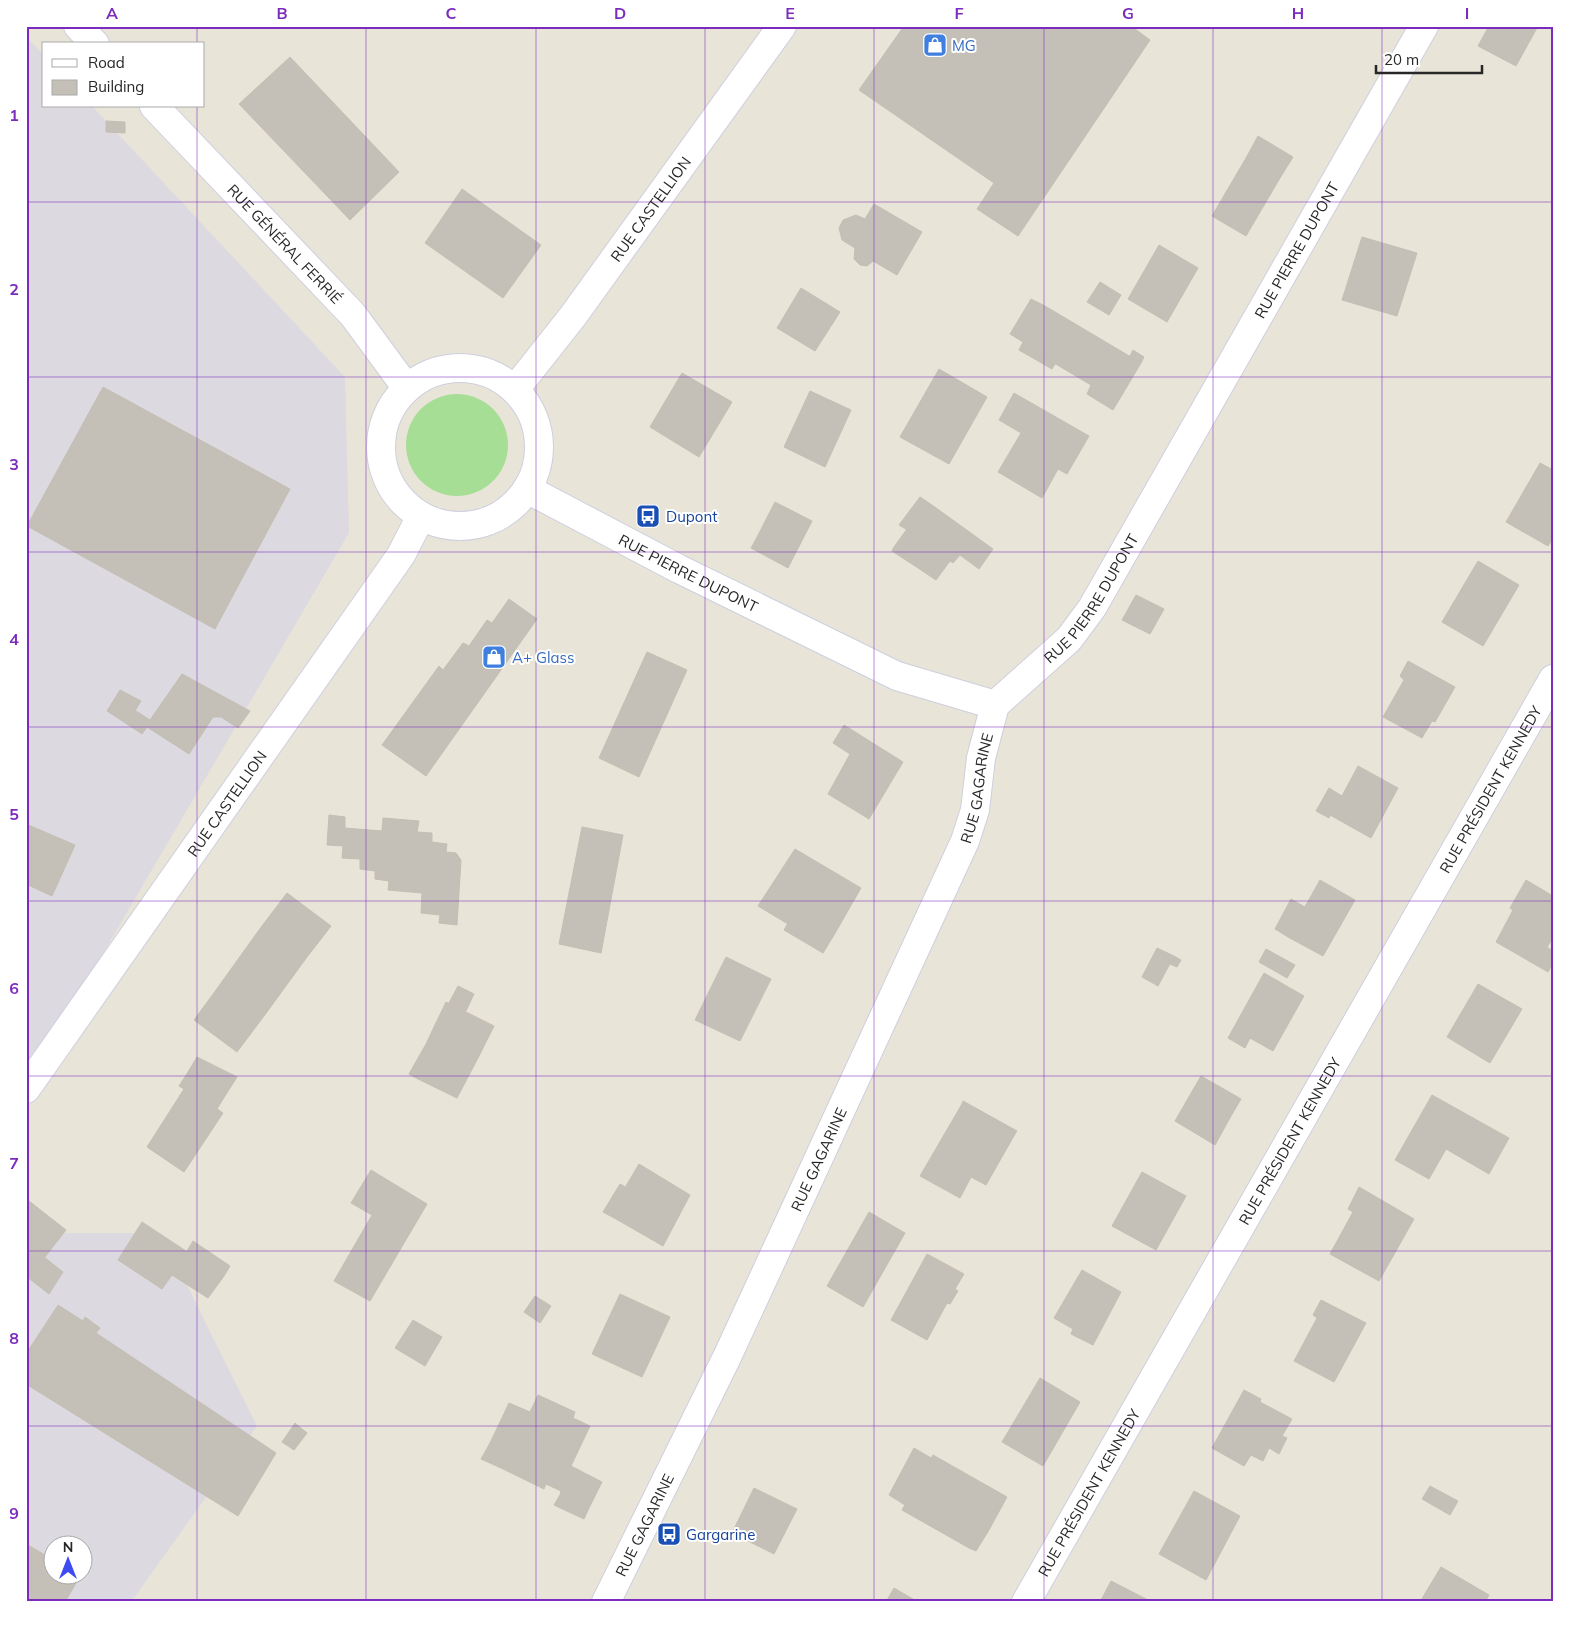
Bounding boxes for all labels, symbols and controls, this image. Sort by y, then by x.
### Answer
text: A [106,3,118,23]
text: B [276,3,288,23]
text: C [446,3,457,23]
text: D [614,3,626,23]
text: E [785,3,795,23]
text: F [954,3,964,23]
text: G [1122,3,1134,23]
text: H [1292,3,1304,23]
text: I [1465,3,1469,23]
shop icon: MG [922,32,948,58]
place label: MG [952,36,976,55]
legend [42,42,205,108]
scale bar [1376,42,1483,74]
text: 20 m [1384,50,1419,69]
text: Road [88,53,125,72]
text: Building [88,77,144,96]
text: 1 [9,105,19,125]
street label: RUE CASTELLION [606,152,695,265]
street label: RUE PIERRE DUPONT [1250,178,1343,321]
street label: RUE GÉNÉRAL FERRIÉ [224,180,347,308]
text: 2 [9,279,19,299]
text: 3 [9,454,19,474]
bus stop icon: Dupont [635,503,661,529]
place label: Dupont [666,507,717,526]
street label: RUE PIERRE DUPONT [616,530,761,616]
street label: RUE PIERRE DUPONT [1039,530,1142,667]
text: 4 [9,629,19,649]
shop icon: A+ Glass [481,644,507,670]
place label: A+ Glass [512,648,574,667]
street label: RUE PRÉSIDENT KENNEDY [1435,701,1546,876]
street label: RUE GAGARINE [955,731,997,845]
street label: RUE CASTELLION [183,747,270,860]
text: 5 [9,804,19,824]
text: 6 [9,978,19,998]
street label: RUE PRÉSIDENT KENNEDY [1234,1053,1345,1228]
street label: RUE GAGARINE [786,1104,850,1214]
text: 7 [9,1153,19,1173]
text: 8 [9,1328,19,1348]
street label: RUE PRÉSIDENT KENNEDY [1033,1405,1144,1580]
street label: RUE GAGARINE [611,1470,678,1579]
text: 9 [9,1503,19,1523]
bus stop icon: Gargarine [656,1521,682,1547]
place label: Gargarine [686,1525,755,1544]
north arrow [42,1536,92,1586]
text: N [63,1538,73,1556]

